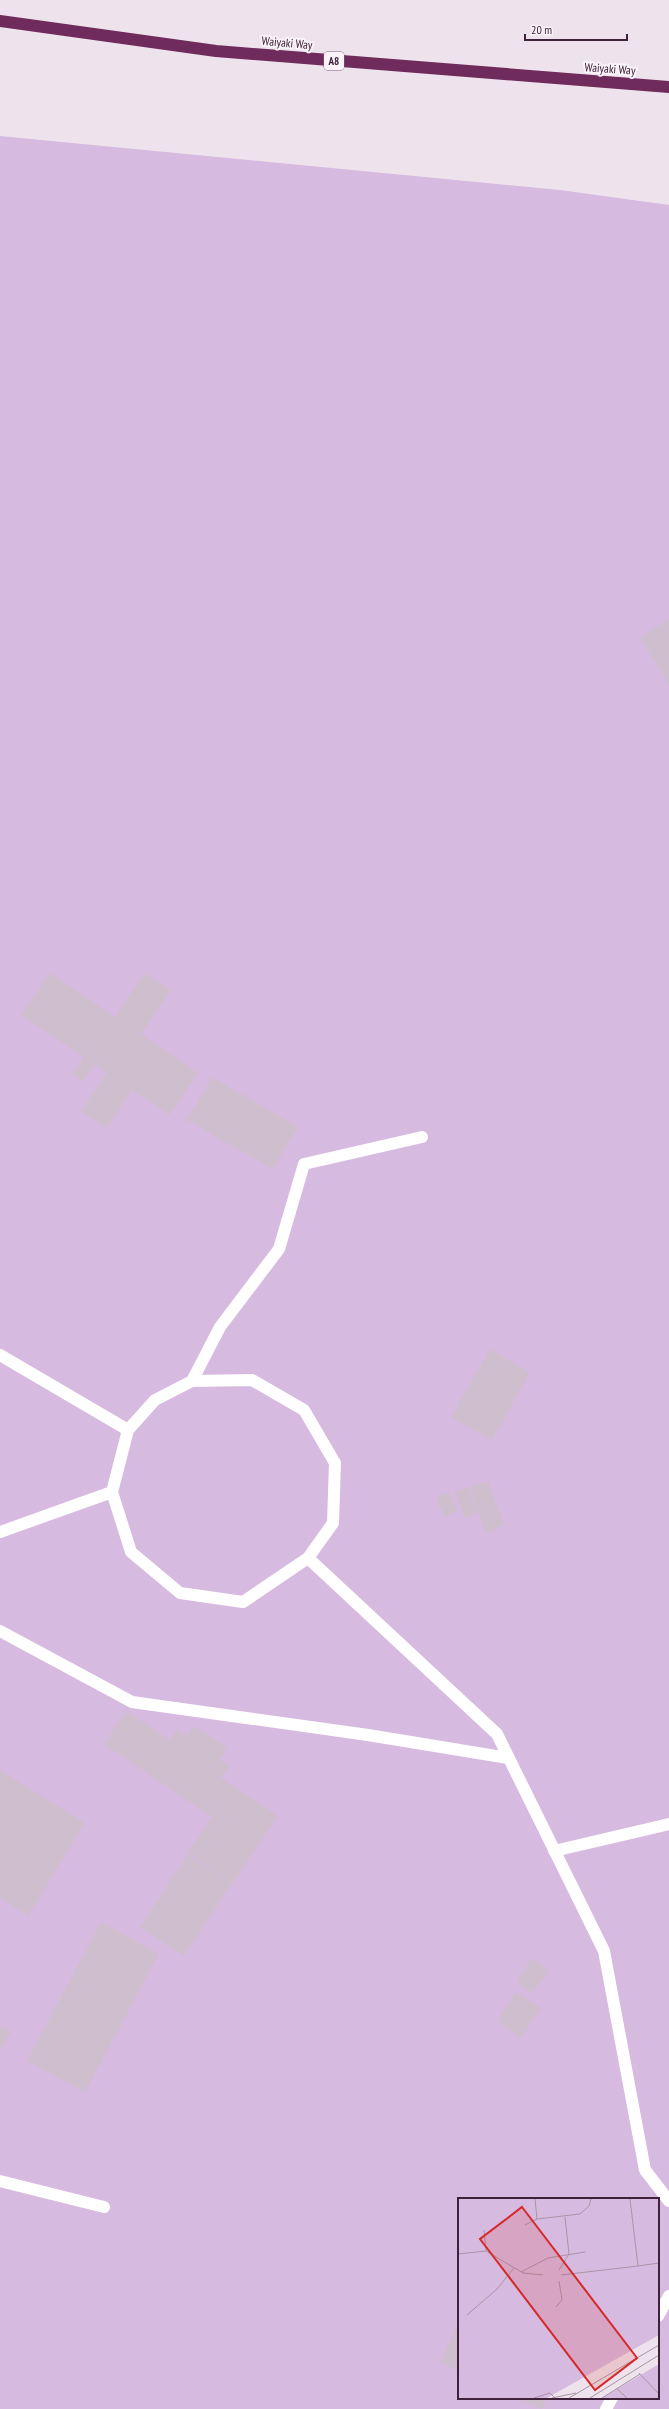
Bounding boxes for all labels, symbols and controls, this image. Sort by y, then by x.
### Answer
scale bar [525,16,627,42]
text: 20 m [531,22,552,37]
street label: Waiyaki Way [261,33,314,52]
road number: A8 [324,52,344,70]
street label: Waiyaki Way [584,59,636,78]
inset map [458,2198,659,2399]

